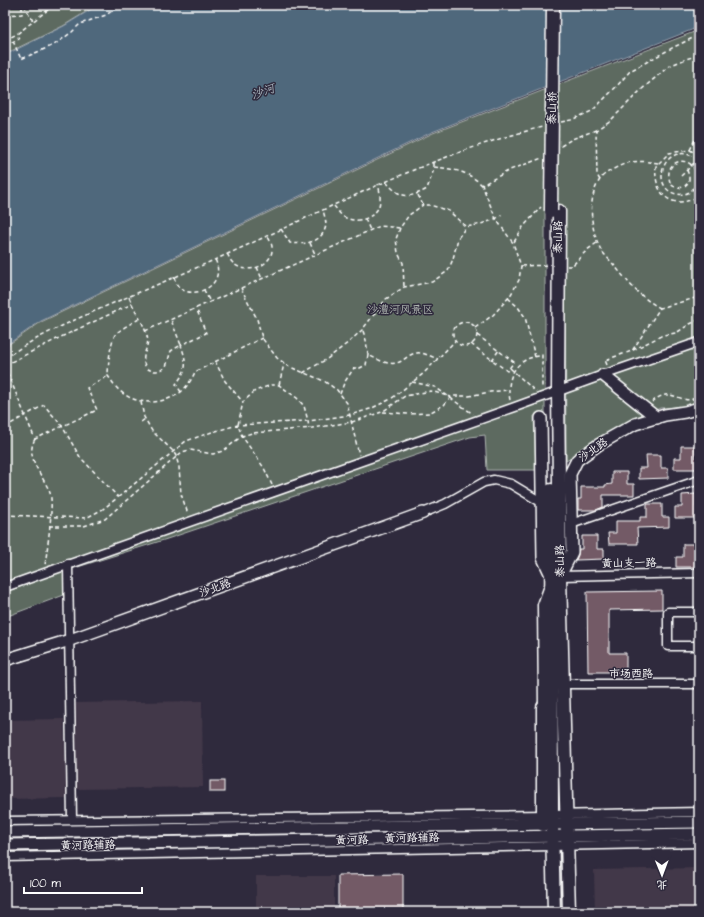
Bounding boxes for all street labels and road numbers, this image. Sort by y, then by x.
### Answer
street label: 泰山桥 [544,91,560,125]
street label: 泰山路 [550,220,566,254]
street label: 沙北路 [575,434,611,466]
street label: 泰山路 [552,544,568,578]
street label: 黄山支一路 [601,555,657,571]
street label: 沙北路 [197,575,233,601]
street label: 市场西路 [609,666,653,681]
street label: 黄河路辅路 [384,830,440,846]
street label: 黄河路 [335,832,369,848]
street label: 黄河路辅路 [60,837,116,853]

